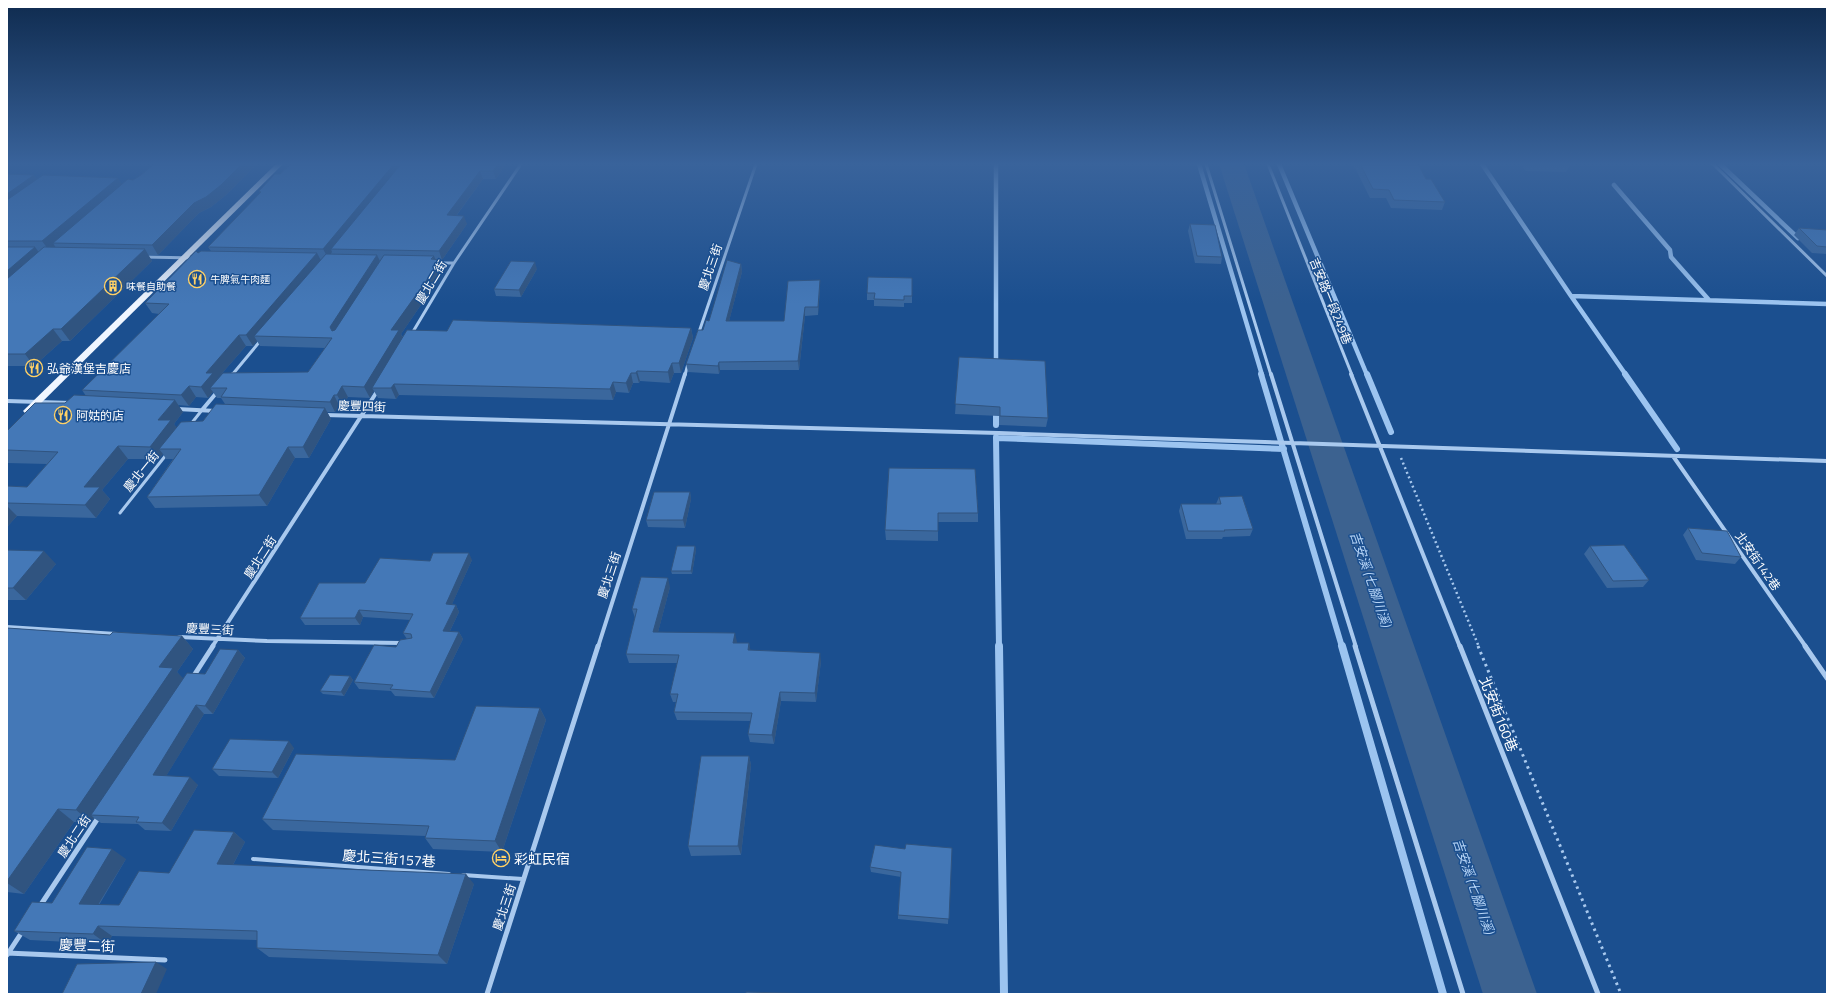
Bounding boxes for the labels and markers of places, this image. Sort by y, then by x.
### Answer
restaurant icon: 牛脾氣牛肉麵 [187,269,207,289]
place label: 牛脾氣牛肉麵 [210,272,270,287]
building icon: 味餐自助餐 [103,276,123,296]
place label: 味餐自助餐 [126,279,176,294]
restaurant icon: 弘爺漢堡吉慶店 [24,358,44,378]
place label: 弘爺漢堡吉慶店 [47,359,131,378]
restaurant icon: 阿姑的店 [53,405,73,425]
place label: 阿姑的店 [76,406,124,425]
hotel icon: 彩虹民宿 [491,848,511,868]
place label: 彩虹民宿 [514,848,570,869]

